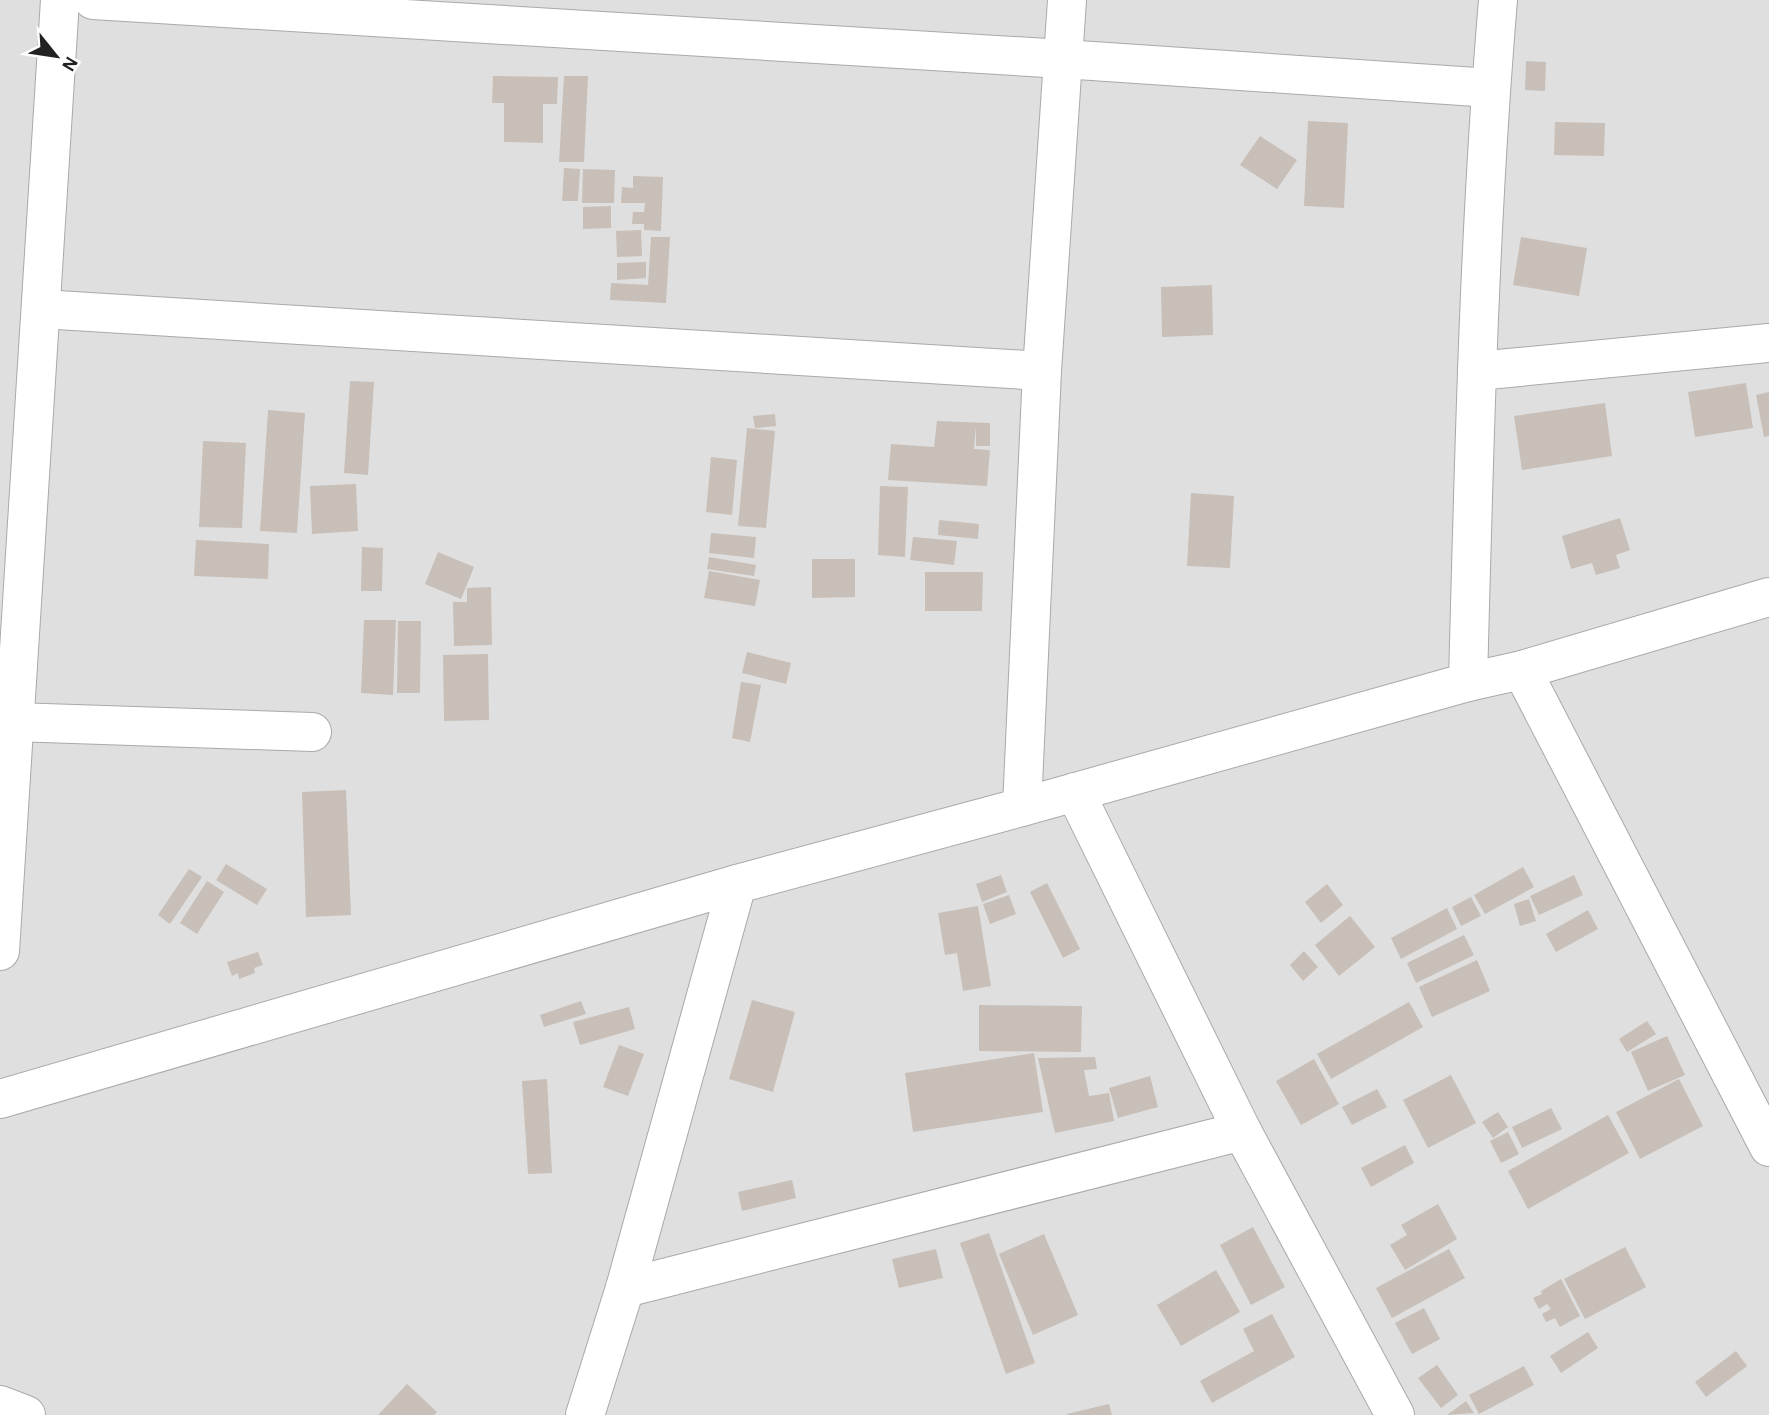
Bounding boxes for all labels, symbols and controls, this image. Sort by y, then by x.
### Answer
north arrow [21,21,91,91]
text: N [58,53,81,74]

